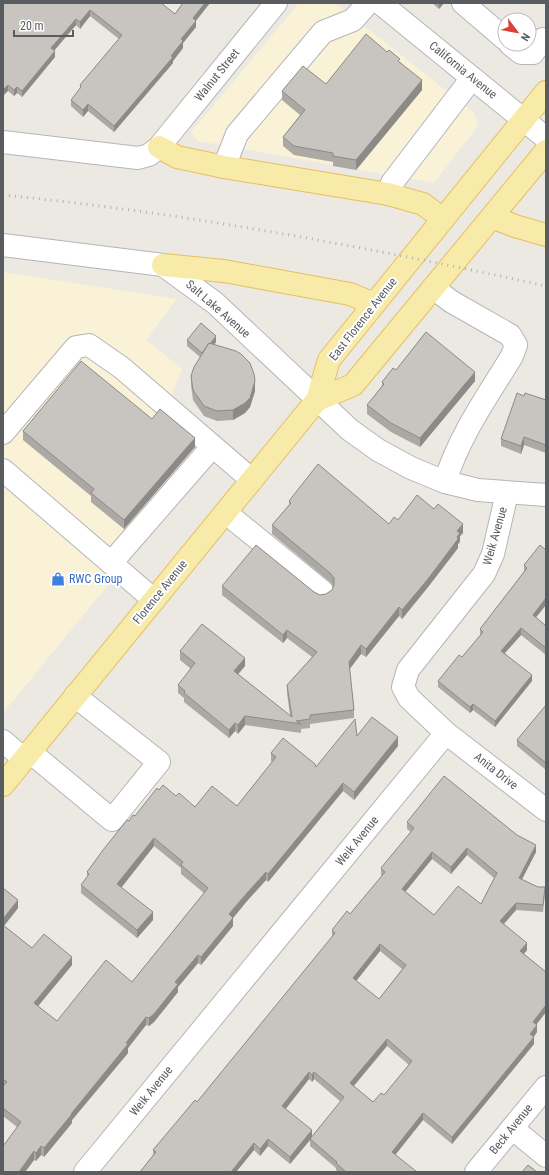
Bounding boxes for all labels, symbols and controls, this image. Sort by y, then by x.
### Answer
scale bar [14,12,73,38]
north arrow [497,12,537,52]
text: 20 m [20,19,44,33]
text: N [518,31,532,44]
street label: California Avenue [426,38,500,102]
street label: Walnut Street [192,46,243,104]
street label: East Florence Avenue [326,274,400,363]
street label: Salt Lake Avenue [183,277,253,341]
street label: Weik Avenue [480,505,510,567]
street label: Florence Avenue [130,557,190,627]
shop icon: RWC Group [50,571,66,587]
place label: RWC Group [69,572,123,586]
street label: Anita Drive [471,750,521,793]
street label: Weik Avenue [333,813,382,869]
street label: Weik Avenue [127,1063,176,1119]
street label: Beck Avenue [487,1101,536,1157]

